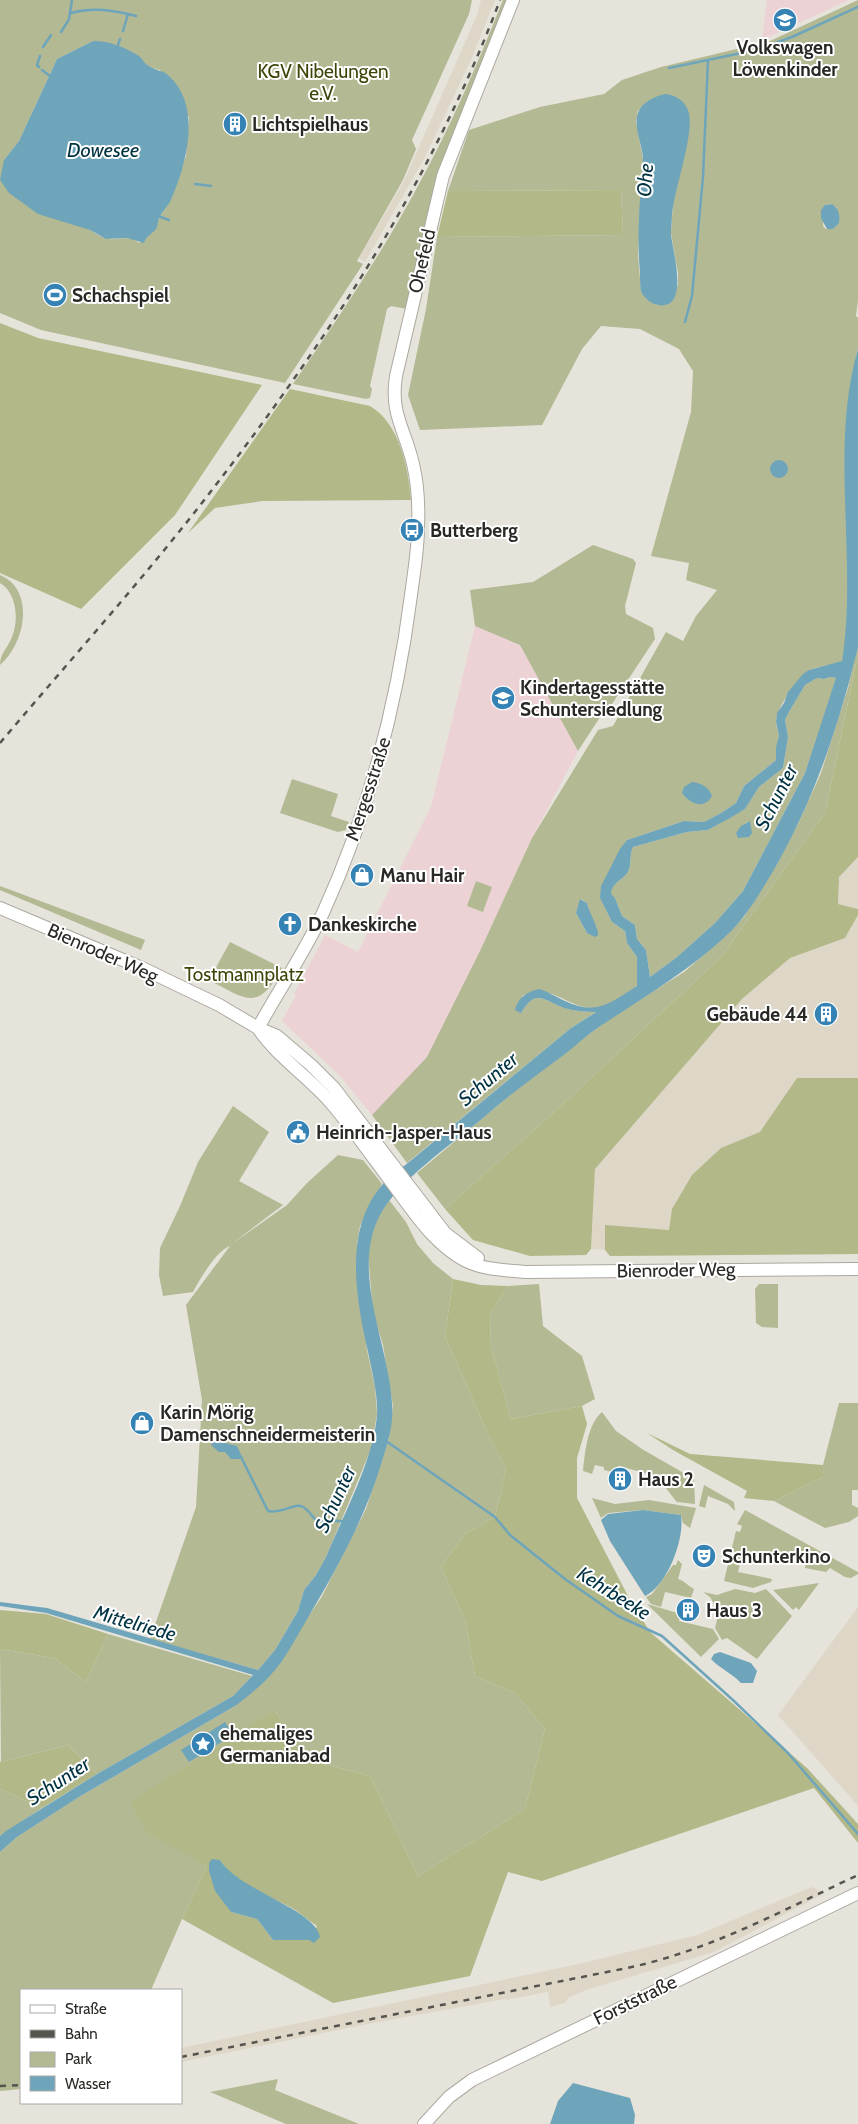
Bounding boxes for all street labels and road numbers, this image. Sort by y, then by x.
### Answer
street label: Ohefeld [403,227,441,295]
street label: Mergesstraße [340,734,396,844]
street label: Bienroder Weg [44,918,162,988]
street label: Bienroder Weg [616,1257,736,1283]
street label: Forststraße [590,1970,681,2030]

